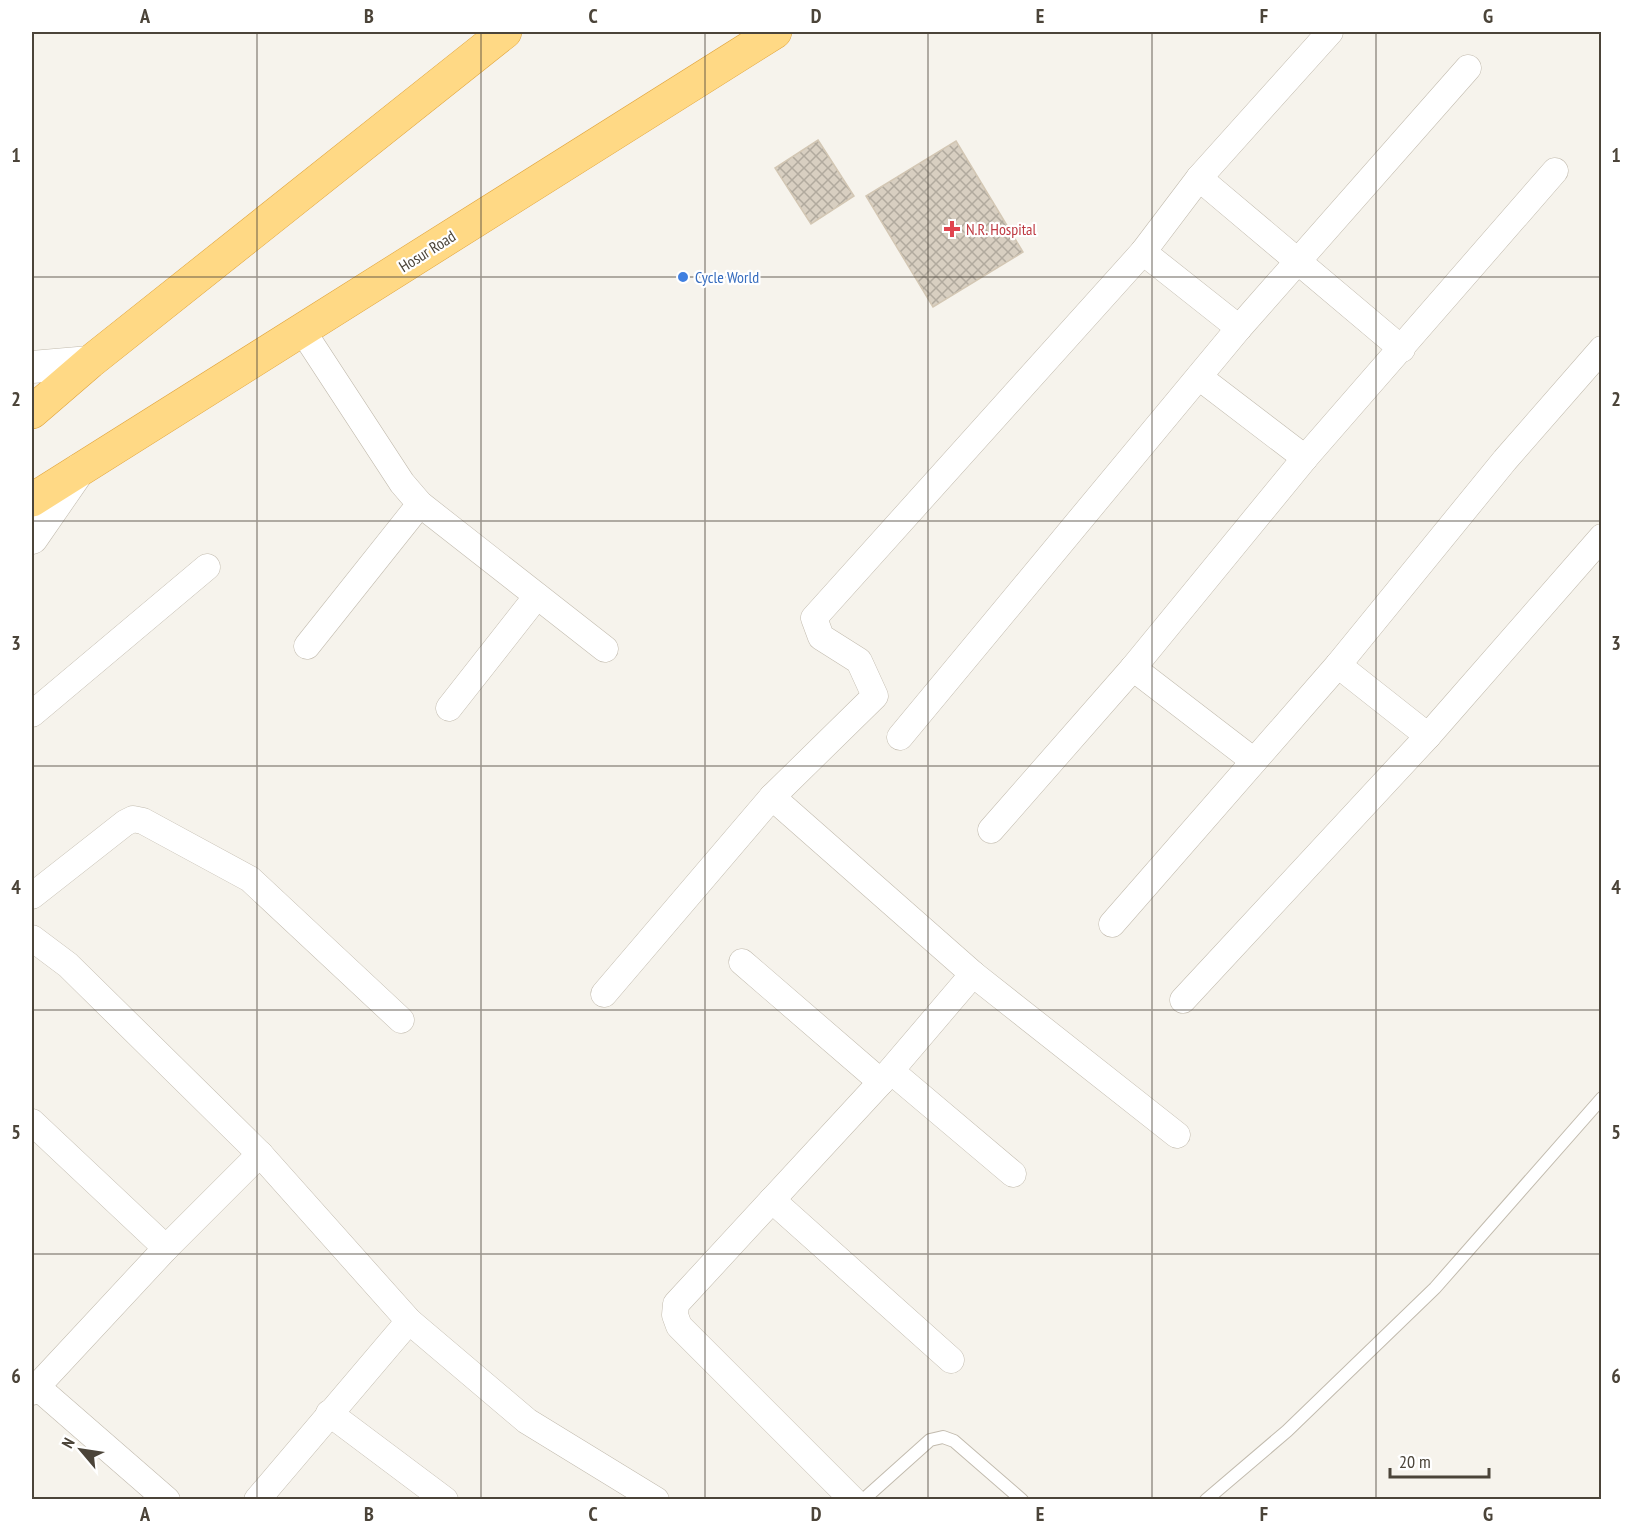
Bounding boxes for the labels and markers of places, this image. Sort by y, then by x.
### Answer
place label: N.R. Hospital [966,219,1036,239]
marker: N.R. Hospital [943,220,961,238]
place label: Cycle World [695,267,759,287]
marker: Cycle World [676,270,690,284]

